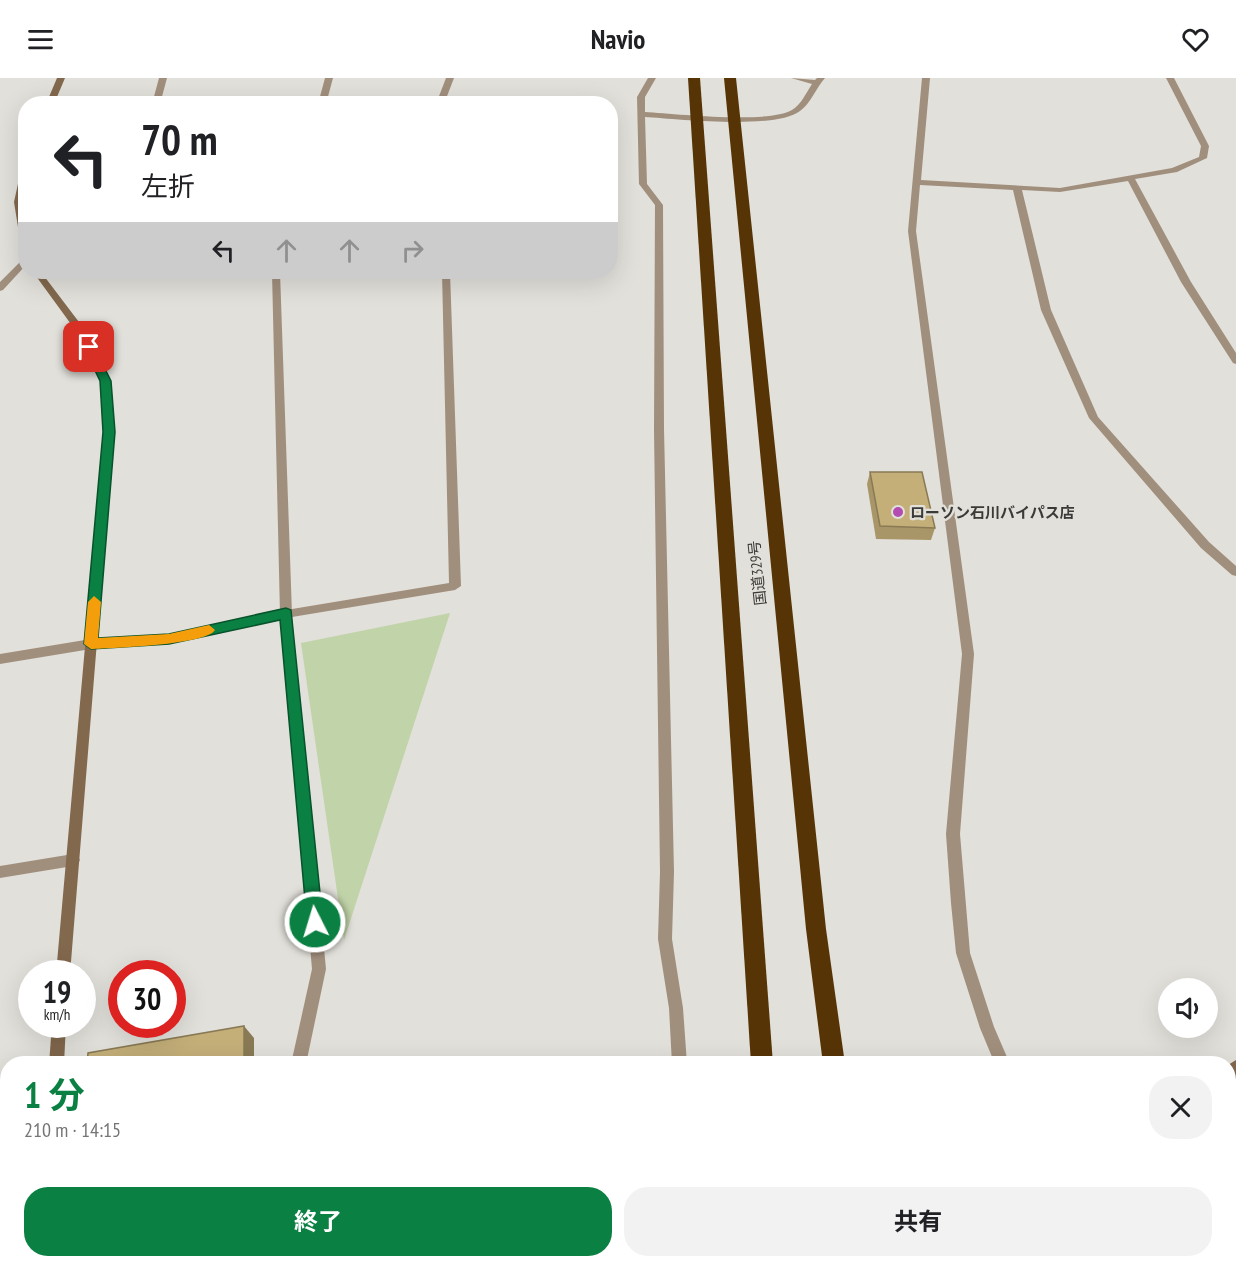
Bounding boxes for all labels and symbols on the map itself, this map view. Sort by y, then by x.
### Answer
pin [63,321,114,372]
place label: ローソン石川バイパス店 [910,503,1075,522]
marker: ローソン石川バイパス店 [891,505,905,519]
street label: 国道329号 [744,540,770,606]
position arrow [283,890,347,954]
speed limit sign: 30 [108,960,186,1038]

